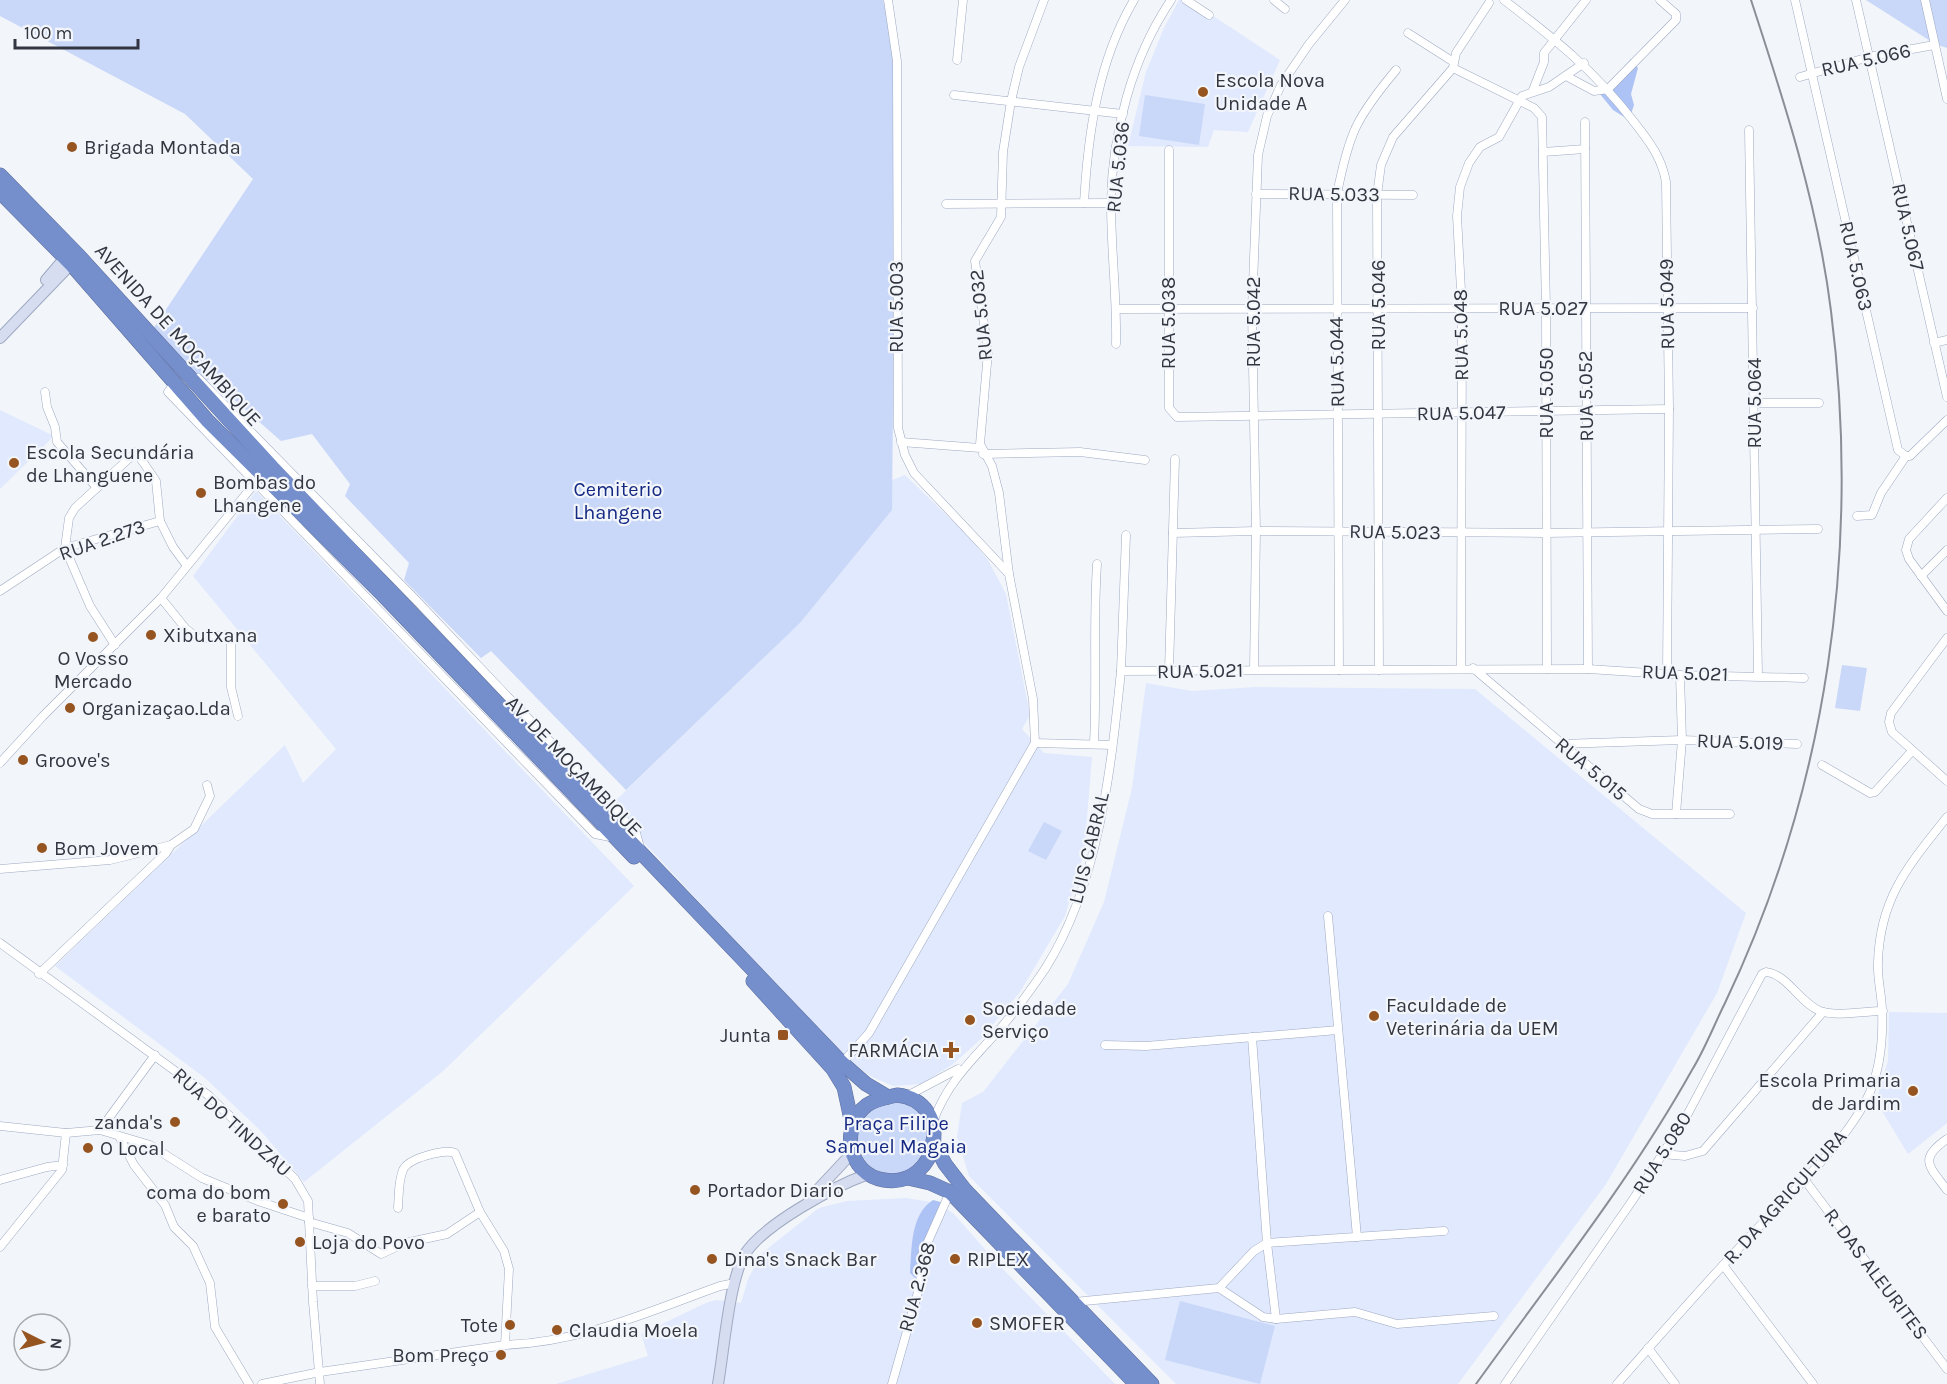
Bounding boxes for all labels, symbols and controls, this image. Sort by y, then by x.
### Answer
scale bar [15,12,138,50]
text: 100 m [24,22,72,44]
street label: RUA 5.066 [1819,39,1913,81]
place label: Escola Nova Unidade A [1215,69,1325,115]
marker: Escola Nova Unidade A [1196,85,1210,99]
street label: RUA 5.036 [1102,120,1134,214]
place label: Brigada Montada [84,136,241,159]
marker: Brigada Montada [65,140,79,154]
street label: RUA 5.067 [1887,181,1929,274]
street label: RUA 5.033 [1288,182,1380,206]
street label: RUA 5.063 [1834,219,1878,313]
street label: AVENIDA DE MOÇAMBIQUE [90,239,266,431]
street label: RUA 5.049 [1655,258,1679,350]
street label: RUA 5.046 [1367,260,1390,350]
street label: RUA 5.003 [885,261,908,353]
street label: RUA 5.032 [965,268,997,362]
street label: RUA 5.042 [1242,276,1265,368]
street label: RUA 5.038 [1157,277,1180,369]
street label: RUA 5.048 [1449,289,1473,381]
street label: RUA 5.027 [1498,297,1588,320]
street label: RUA 5.044 [1325,316,1349,408]
street label: RUA 5.050 [1535,347,1558,439]
street label: RUA 5.052 [1574,350,1598,442]
street label: RUA 5.064 [1743,358,1766,448]
street label: RUA 5.047 [1416,401,1506,425]
place label: Escola Secundária de Lhanguene [26,441,194,487]
marker: Escola Secundária de Lhanguene [7,456,21,470]
place label: Bombas do Lhangene [213,471,316,517]
park label: Cemiterio Lhangene [573,478,663,524]
marker: Bombas do Lhangene [194,486,208,500]
street label: RUA 2.273 [56,515,148,565]
street label: RUA 5.023 [1349,520,1441,544]
place label: Xibutxana [163,624,258,647]
marker: Xibutxana [144,628,158,642]
marker: O Vosso Mercado [86,630,100,644]
place label: O Vosso Mercado [54,647,132,693]
street label: RUA 5.021 [1157,659,1243,683]
street label: RUA 5.021 [1641,660,1729,686]
street label: AV. DE MOÇAMBIQUE [501,691,647,841]
place label: Organizaçao.Lda [82,697,231,720]
marker: Organizaçao.Lda [63,701,77,715]
street label: RUA 5.019 [1696,729,1784,755]
street label: RUA 5.015 [1551,732,1631,806]
place label: Groove's [35,749,111,772]
marker: Groove's [16,753,30,767]
street label: LUIS CABRAL [1064,789,1114,906]
place label: Bom Jovem [54,837,159,860]
marker: Bom Jovem [35,841,49,855]
place label: Faculdade de Veterinária da UEM [1386,994,1559,1040]
place label: Sociedade Serviço [982,997,1077,1043]
marker: Faculdade de Veterinária da UEM [1367,1009,1381,1023]
marker: Sociedade Serviço [963,1013,977,1027]
place label: Junta [720,1024,771,1047]
marker: Junta [776,1028,790,1042]
place label: FARMÁCIA [848,1038,939,1062]
marker: FARMÁCIA [944,1043,958,1057]
street label: RUA DO TINDZAU [168,1063,296,1181]
place label: Escola Primaria de Jardim [1758,1069,1901,1115]
marker: Escola Primaria de Jardim [1906,1084,1920,1098]
street label: RUA 5.080 [1628,1108,1696,1198]
place label: zanda's [94,1111,163,1134]
park label: Praça Filipe Samuel Magaia [825,1112,967,1158]
marker: zanda's [168,1115,182,1129]
street label: R. DA AGRICULTURA [1719,1125,1851,1269]
place label: O Local [100,1137,165,1160]
marker: O Local [81,1141,95,1155]
place label: Portador Diario [707,1179,844,1202]
place label: coma do bom e barato [146,1181,271,1227]
marker: Portador Diario [688,1183,702,1197]
marker: coma do bom e barato [276,1197,290,1211]
street label: R. DAS ALEURITES [1819,1204,1933,1344]
place label: Loja do Povo [312,1231,425,1254]
marker: Loja do Povo [293,1235,307,1249]
street label: RUA 2.368 [894,1239,940,1335]
place label: Dina's Snack Bar [724,1248,877,1271]
place label: RIPLEX [967,1248,1029,1271]
marker: Dina's Snack Bar [705,1252,719,1266]
marker: RIPLEX [948,1252,962,1266]
north arrow [12,1312,72,1372]
place label: SMOFER [989,1312,1065,1335]
place label: Tote [461,1314,498,1337]
marker: SMOFER [970,1316,984,1330]
marker: Tote [503,1318,517,1332]
place label: Claudia Moela [569,1319,698,1342]
marker: Claudia Moela [550,1323,564,1337]
text: N [46,1337,66,1350]
place label: Bom Preço [392,1344,489,1367]
marker: Bom Preço [494,1348,508,1362]

